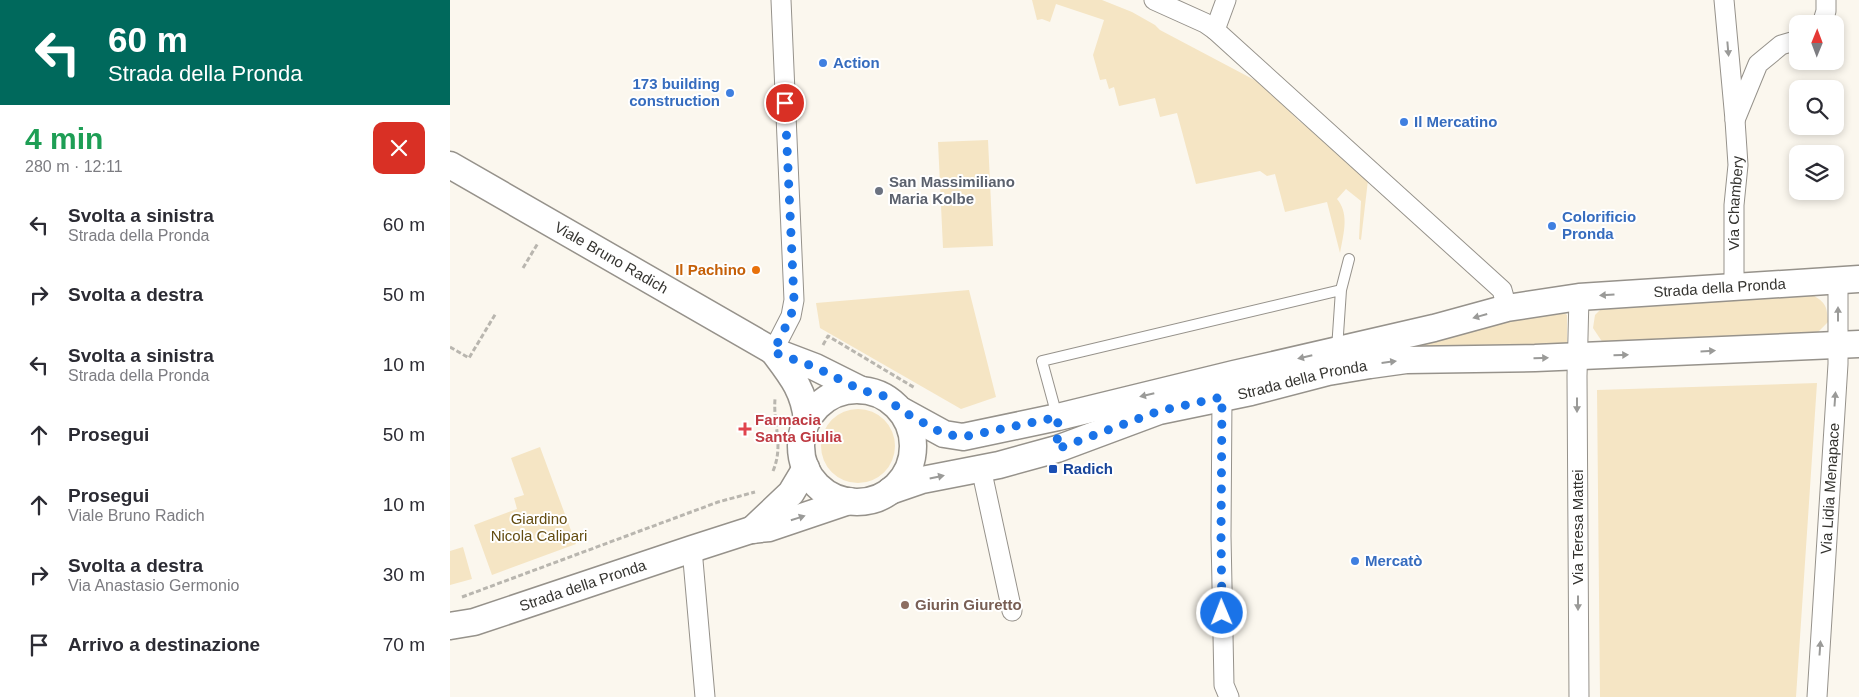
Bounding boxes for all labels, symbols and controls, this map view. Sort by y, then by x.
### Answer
north arrow [1789,15,1844,70]
map controls [1789,15,1844,200]
icon: left [25,20,90,85]
text: 60 m [108,20,188,59]
one-way arrow [1725,41,1733,57]
place label: Action [833,54,880,71]
marker: Action [817,57,829,69]
text: Strada della Pronda [108,61,302,86]
place label: 173 building construction [629,75,720,109]
button: search [1789,80,1844,135]
pin [764,82,806,124]
marker: 173 building construction [724,87,736,99]
icon: arrive [771,89,799,117]
place label: Il Mercatino [1414,113,1497,130]
marker: Il Mercatino [1398,116,1410,128]
text: 4 min [25,122,103,155]
button: close [373,122,425,174]
button: layers [1789,145,1844,200]
street label: Via Chambery [1725,155,1746,250]
text: 280 m · 12:11 [25,158,123,175]
place label: San Massimiliano Maria Kolbe [889,173,1015,207]
marker: San Massimiliano Maria Kolbe [873,185,885,197]
text: Svolta a sinistra [68,205,214,226]
place label: Colorificio Pronda [1562,208,1636,242]
icon: left [25,211,53,239]
text: 60 m [383,214,425,235]
street label: Viale Bruno Radich [552,218,671,297]
marker: Colorificio Pronda [1546,220,1558,232]
text: Strada della Pronda [68,227,209,244]
place label: Il Pachino [675,261,746,278]
marker: Il Pachino [750,264,762,276]
street label: Strada della Pronda [1653,275,1787,300]
icon: right [25,281,53,309]
text: Svolta a destra [68,284,203,305]
text: 50 m [383,284,425,305]
one-way arrow [1599,291,1615,299]
one-way arrow [1834,305,1842,321]
one-way arrow [1473,313,1488,321]
text: Svolta a sinistra [68,345,214,366]
one-way arrow [1700,347,1716,355]
one-way arrow [1613,350,1629,358]
icon: left [25,351,53,379]
one-way arrow [1297,353,1313,361]
one-way arrow [1533,353,1549,361]
text: 10 m [383,354,425,375]
street label: Strada della Pronda [1236,357,1369,403]
one-way arrow [1382,358,1398,366]
text: Strada della Pronda [68,367,209,384]
one-way arrow [1139,391,1154,399]
one-way arrow [1832,391,1840,407]
one-way arrow [1573,397,1581,413]
place label: Farmacia Santa Giulia [755,411,842,445]
icon: ahead [25,421,53,449]
street label: Via Lidia Menapace [1817,422,1842,555]
marker: Farmacia Santa Giulia [739,423,751,435]
text: Prosegui [68,424,149,445]
text: 50 m [383,424,425,445]
place label: Radich [1063,460,1113,477]
marker: Radich [1047,463,1059,475]
street label: Via Teresa Mattei [1569,469,1586,585]
one-way arrow [929,473,945,481]
text: Prosegui [68,485,149,506]
icon: ahead [25,491,53,519]
text: 10 m [383,494,425,515]
text: Viale Bruno Radich [68,507,205,524]
park label: Giardino Nicola Calipari [491,510,587,544]
one-way arrow [791,514,806,522]
place label: Mercatò [1365,552,1423,569]
text: Svolta a destra [68,555,203,576]
marker: Mercatò [1349,555,1361,567]
street label: Strada della Pronda [517,556,649,614]
icon: right [25,561,53,589]
text: 30 m [383,564,425,585]
text: Via Anastasio Germonio [68,577,239,594]
position arrow [1195,586,1247,638]
one-way arrow [1574,595,1582,611]
place label: Giurin Giuretto [915,596,1022,613]
marker: Giurin Giuretto [899,599,911,611]
icon: arrive [25,631,53,659]
text: Arrivo a destinazione [68,634,260,655]
text: 70 m [383,634,425,655]
one-way arrow [1816,640,1824,656]

